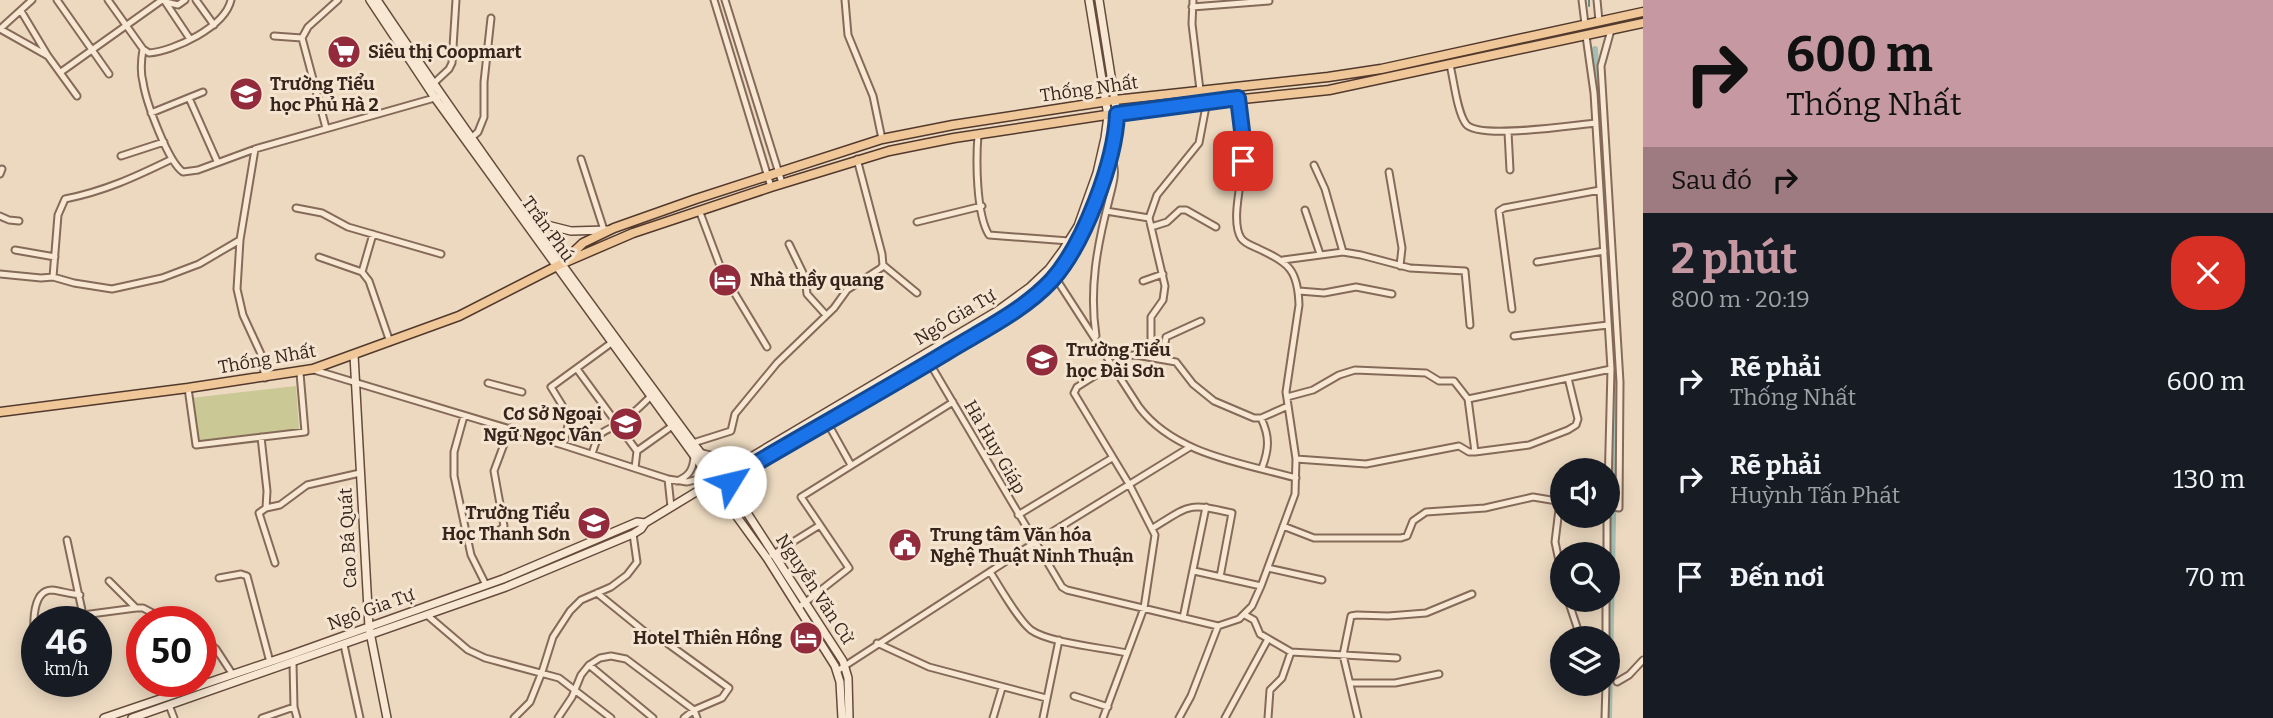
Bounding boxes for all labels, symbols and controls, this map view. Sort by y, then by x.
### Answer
text: 600 m [1786,25,1933,84]
icon: right [1671,28,1762,119]
supermarket icon: Siêu thị Coopmart [325,33,363,71]
place label: Siêu thị Coopmart [368,41,522,63]
street label: Thống Nhất [1039,71,1140,107]
place label: Trường Tiểu học Phủ Hà 2 [270,72,379,116]
school or university icon: Trường Tiểu học Phủ Hà 2 [227,75,265,113]
text: Thống Nhất [1786,85,1962,123]
pin [1213,131,1273,191]
icon: arrive [1224,142,1262,180]
icon: right [1766,161,1804,199]
text: Sau đó [1671,165,1752,196]
street label: Trần Phú [517,192,579,266]
text: 2 phút [1671,234,1797,284]
button: close [2171,236,2245,310]
hotel icon: Nhà thầy quang [706,261,744,299]
place label: Nhà thầy quang [750,268,885,291]
street label: Ngô Gia Tự [910,284,1000,350]
text: 800 m · 20:19 [1671,285,1810,313]
place label: Trường Tiểu học Đài Sơn [1066,338,1171,382]
street label: Thống Nhất [216,340,318,378]
school or university icon: Trường Tiểu học Đài Sơn [1023,341,1061,379]
text: Rẽ phải [1730,352,1821,383]
icon: right [1671,362,1709,400]
text: 600 m [2166,366,2245,397]
text: Thống Nhất [1730,383,1856,411]
street label: Hà Huy Giáp [959,396,1031,498]
place label: Cơ Sở Ngoại Ngữ Ngọc Vân [483,403,602,446]
school or university icon: Cơ Sở Ngoại Ngữ Ngọc Vân [607,405,645,443]
position arrow [693,445,767,519]
text: Rẽ phải [1730,450,1821,481]
map controls [1550,458,1620,696]
button: sound [1550,458,1620,528]
icon: right [1671,460,1709,498]
text: 130 m [2173,464,2245,495]
text: Huỳnh Tấn Phát [1730,481,1900,509]
street label: Cao Bá Quát [334,487,362,589]
place label: Trường Tiểu Học Thanh Sơn [442,501,571,545]
school or university icon: Trường Tiểu Học Thanh Sơn [575,504,613,542]
place label: Trung tâm Văn hóa Nghệ Thuật Ninh Thuận [930,524,1134,567]
public building icon: Trung tâm Văn hóa Nghệ Thuật Ninh Thuận [886,526,924,564]
street label: Nguyễn Văn Cừ [771,530,859,648]
button: search [1550,542,1620,612]
icon: arrive [1671,558,1709,596]
text: Đến nơi [1730,562,1824,593]
text: 70 m [2186,562,2245,593]
street label: Ngô Gia Tự [324,583,418,635]
speed limit sign: 50 [126,606,217,697]
hotel icon: Hotel Thiên Hồng [787,619,825,657]
text: 46 [45,621,88,663]
place label: Hotel Thiên Hồng [633,626,783,649]
button: layers [1550,626,1620,696]
text: km/h [44,658,89,680]

